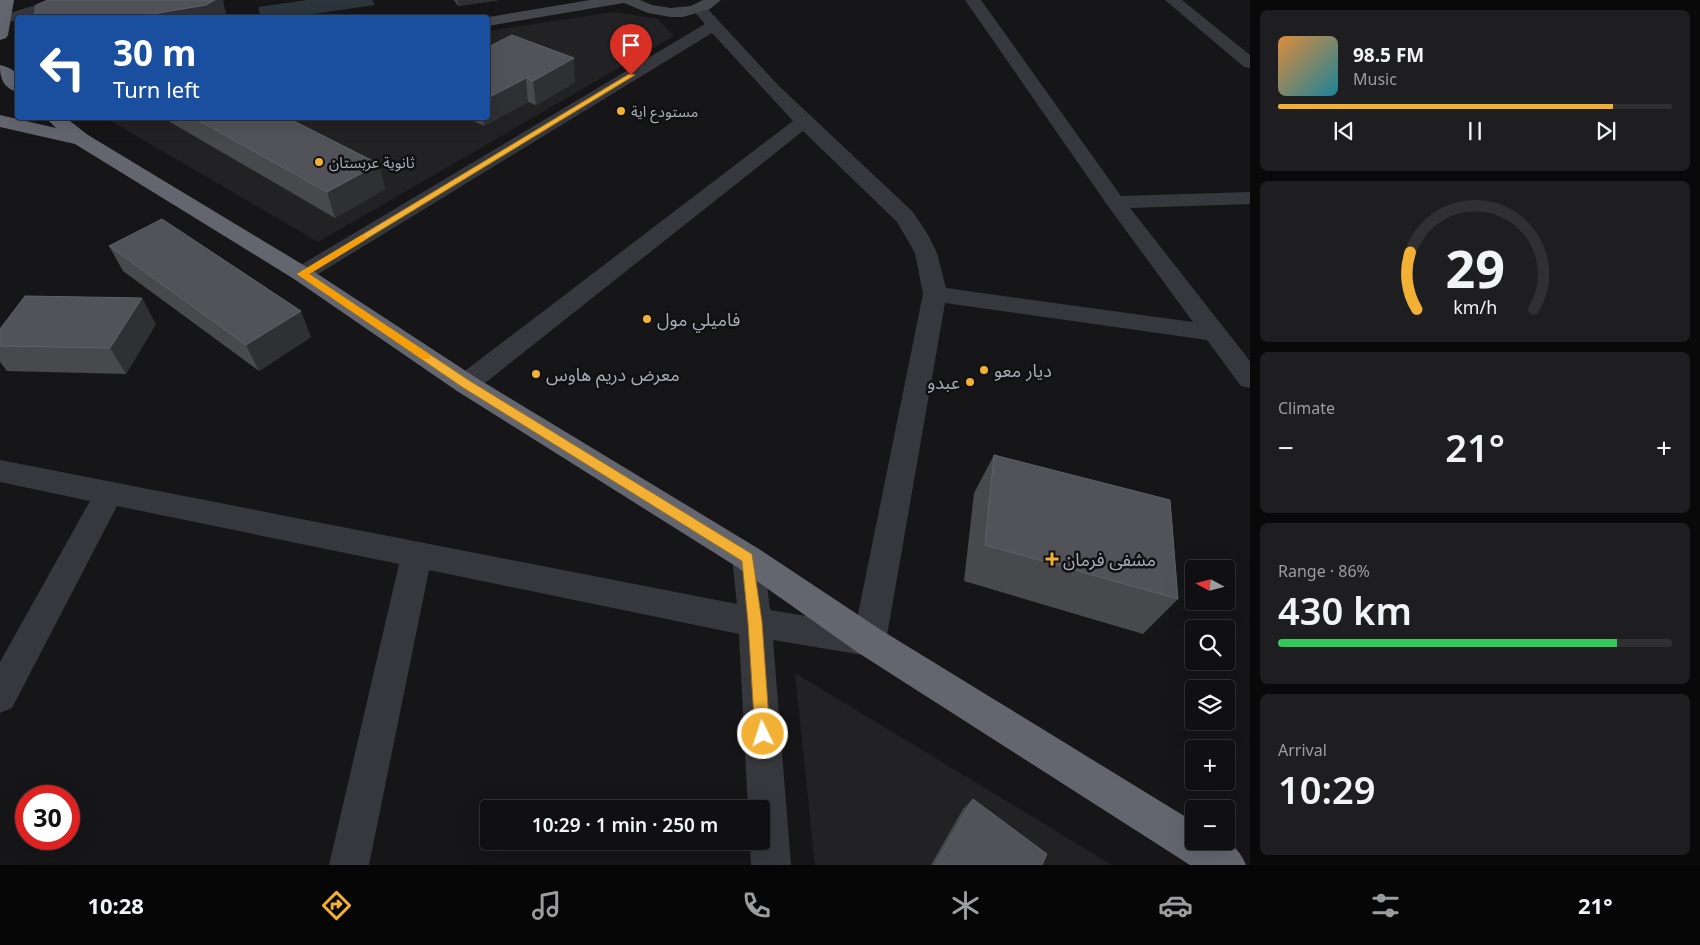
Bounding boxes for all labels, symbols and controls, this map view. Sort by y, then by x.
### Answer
pin [610,24,652,75]
text: 30 m [113,29,196,76]
icon: arrive [617,31,645,59]
icon: left [30,35,95,100]
text: 98.5 FM [1353,42,1424,68]
text: Music [1353,68,1397,90]
text: Turn left [113,74,200,104]
place label: مستودع اية [631,101,698,124]
marker: مستودع اية [615,105,627,117]
icon: previous [1330,117,1358,145]
icon: pause [1461,117,1489,145]
icon: next [1592,117,1620,145]
place label: ثانوية عربستان [329,152,415,172]
marker: ثانوية عربستان [313,156,325,168]
text: 29 [1445,232,1505,303]
text: km/h [1453,295,1497,319]
place label: فاميلي مول [657,307,740,333]
marker: فاميلي مول [641,313,653,325]
place label: ديار معو [994,358,1052,382]
place label: معرض دريم هاوس [546,362,680,388]
marker: ديار معو [978,364,990,376]
marker: معرض دريم هاوس [530,368,542,380]
place label: عبدو [927,370,960,394]
marker: عبدو [964,376,976,388]
text: Climate [1278,397,1335,419]
text: 21° [1445,421,1505,473]
text: − [1278,428,1294,466]
text: + [1656,428,1672,466]
place label: مشفى فرمان [1063,547,1156,571]
marker: مشفى فرمان [1045,552,1059,566]
north arrow [1185,560,1235,610]
map controls [1185,560,1235,850]
text: Range · 86% [1278,560,1370,582]
text: 430 km [1278,584,1412,636]
button: search [1185,620,1235,670]
button: layers [1185,680,1235,730]
position arrow [736,707,788,759]
text: Arrival [1278,739,1327,761]
button: + [1185,740,1235,790]
text: 10:29 [1278,763,1375,815]
speed limit sign: 30 [15,785,80,850]
button: − [1185,800,1235,850]
text: 10:29 · 1 min · 250 m [532,812,718,838]
icon: directions [319,888,354,923]
icon: music [529,888,564,923]
icon: phone [739,888,774,923]
icon: climate [948,888,983,923]
icon: car [1158,888,1193,923]
icon: filters [1368,888,1403,923]
text: 10:28 [87,890,144,920]
text: 21° [1578,890,1612,920]

